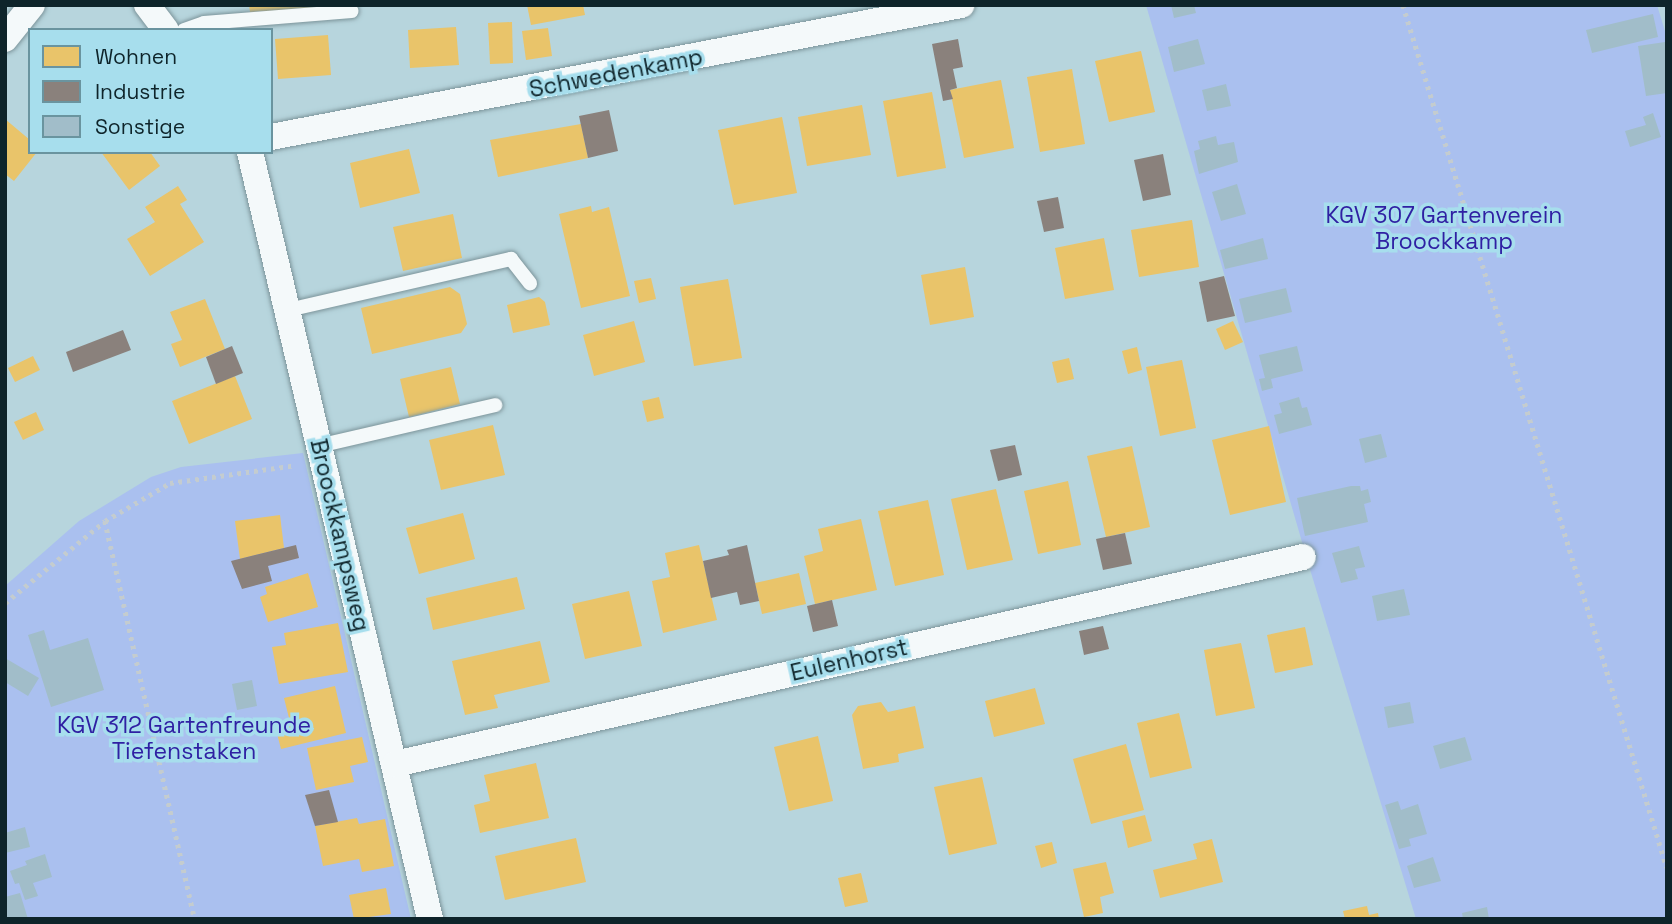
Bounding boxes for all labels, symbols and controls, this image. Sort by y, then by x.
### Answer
legend [28,28,273,154]
text: Wohnen [95,43,177,70]
street label: Schwedenkamp [527,43,705,103]
text: Industrie [95,78,185,105]
text: Sonstige [95,113,185,140]
park label: KGV 307 Gartenverein Broockkamp [1325,201,1563,255]
street label: Broockkampsweg [304,436,376,634]
street label: Eulenhorst [788,633,910,687]
park label: KGV 312 Gartenfreunde Tiefenstaken [57,711,311,765]

